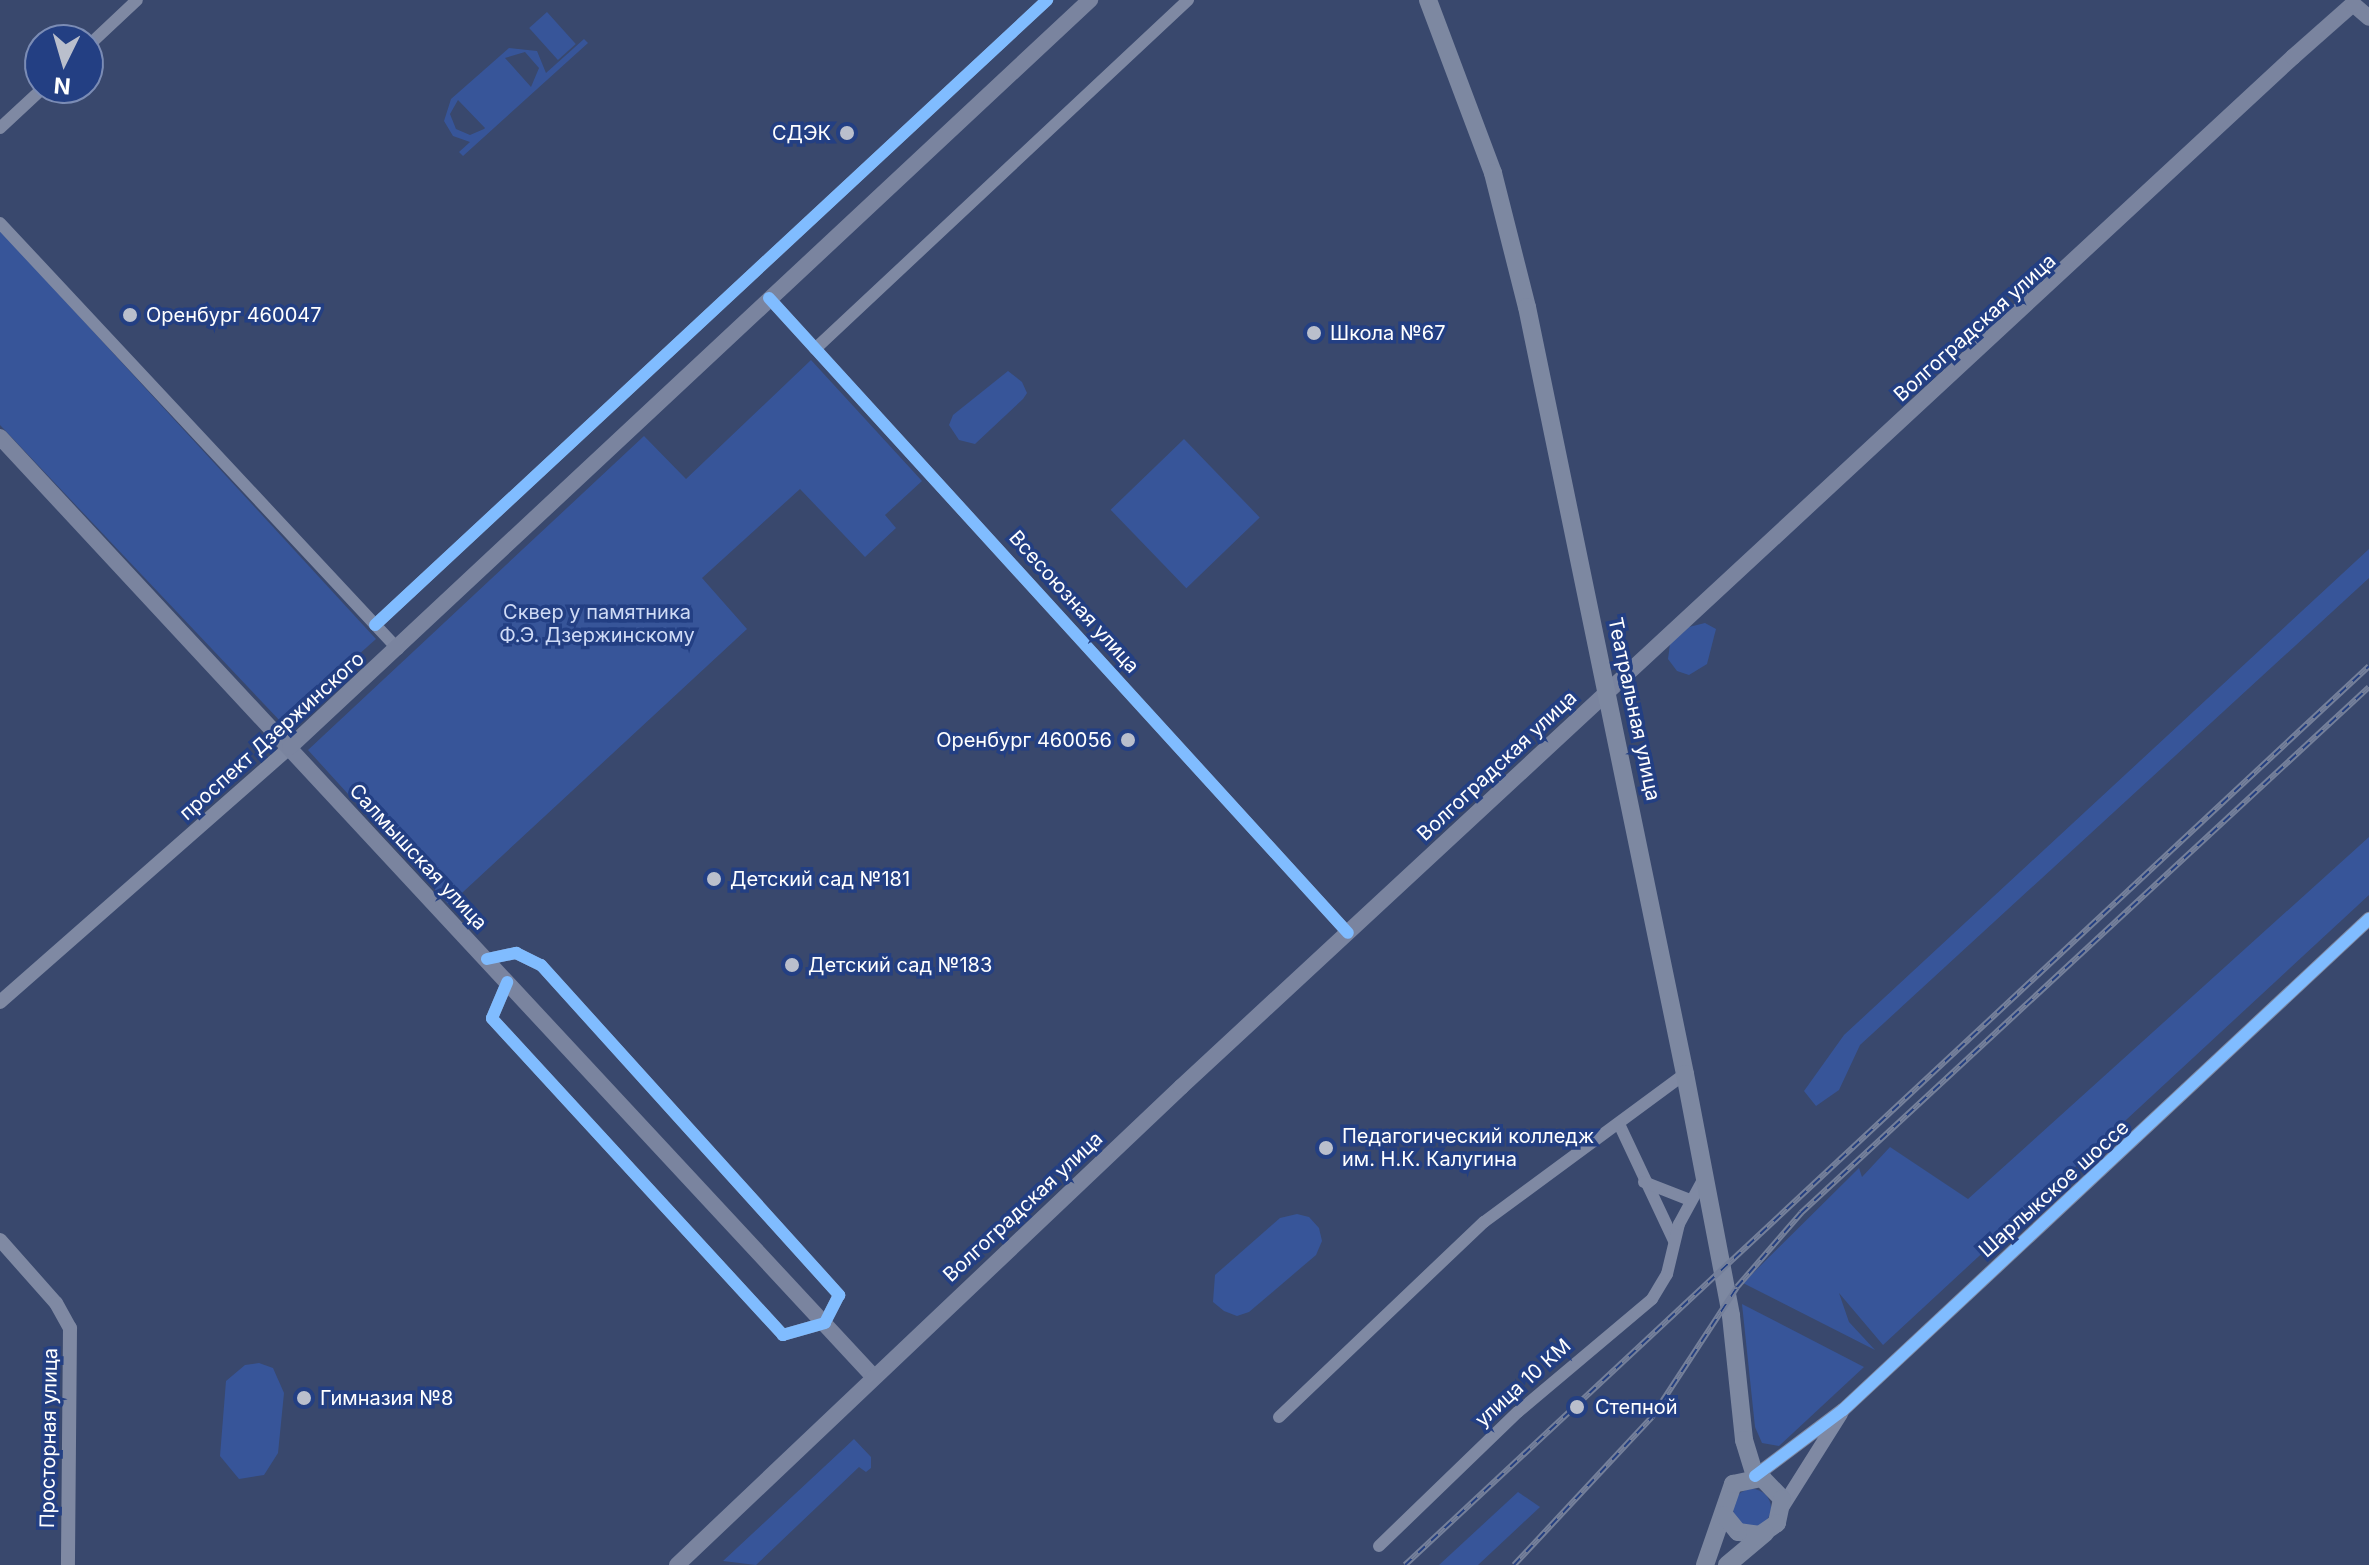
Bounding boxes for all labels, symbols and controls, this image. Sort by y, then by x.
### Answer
north arrow [24,24,104,104]
text: N [53,72,72,100]
place label: СДЭК [772,121,831,145]
marker: СДЭК [838,124,856,142]
street label: Волгоградская улица [1889,249,2061,407]
place label: Оренбург 460047 [146,303,321,327]
marker: Оренбург 460047 [121,306,139,324]
place label: Школа №67 [1330,321,1445,345]
marker: Школа №67 [1305,324,1323,342]
street label: Всесоюзная улица [1004,526,1144,678]
park label: Сквер у памятника Ф.Э. Дзержинскому [499,601,695,648]
street label: Театральная улица [1603,615,1665,803]
street label: проспект Дзержинского [175,647,369,825]
street label: Волгоградская улица [1412,686,1582,846]
place label: Оренбург 460056 [936,728,1112,752]
marker: Оренбург 460056 [1119,731,1137,749]
street label: Салмышская улица [344,779,492,935]
place label: Детский сад №181 [730,867,910,891]
marker: Детский сад №181 [705,870,723,888]
place label: Детский сад №183 [808,953,992,977]
marker: Детский сад №183 [783,956,801,974]
street label: Шарлыкское шоссе [1974,1115,2134,1263]
place label: Педагогический колледж им. Н.К. Калугина [1342,1124,1594,1171]
street label: Волгоградская улица [938,1127,1108,1287]
marker: Педагогический колледж им. Н.К. Калугина [1317,1139,1335,1157]
street label: улица 10 КМ [1470,1334,1576,1432]
street label: Просторная улица [35,1348,63,1528]
place label: Гимназия №8 [320,1386,453,1410]
marker: Гимназия №8 [295,1389,313,1407]
place label: Степной [1595,1395,1678,1419]
marker: Степной [1566,1396,1588,1418]

